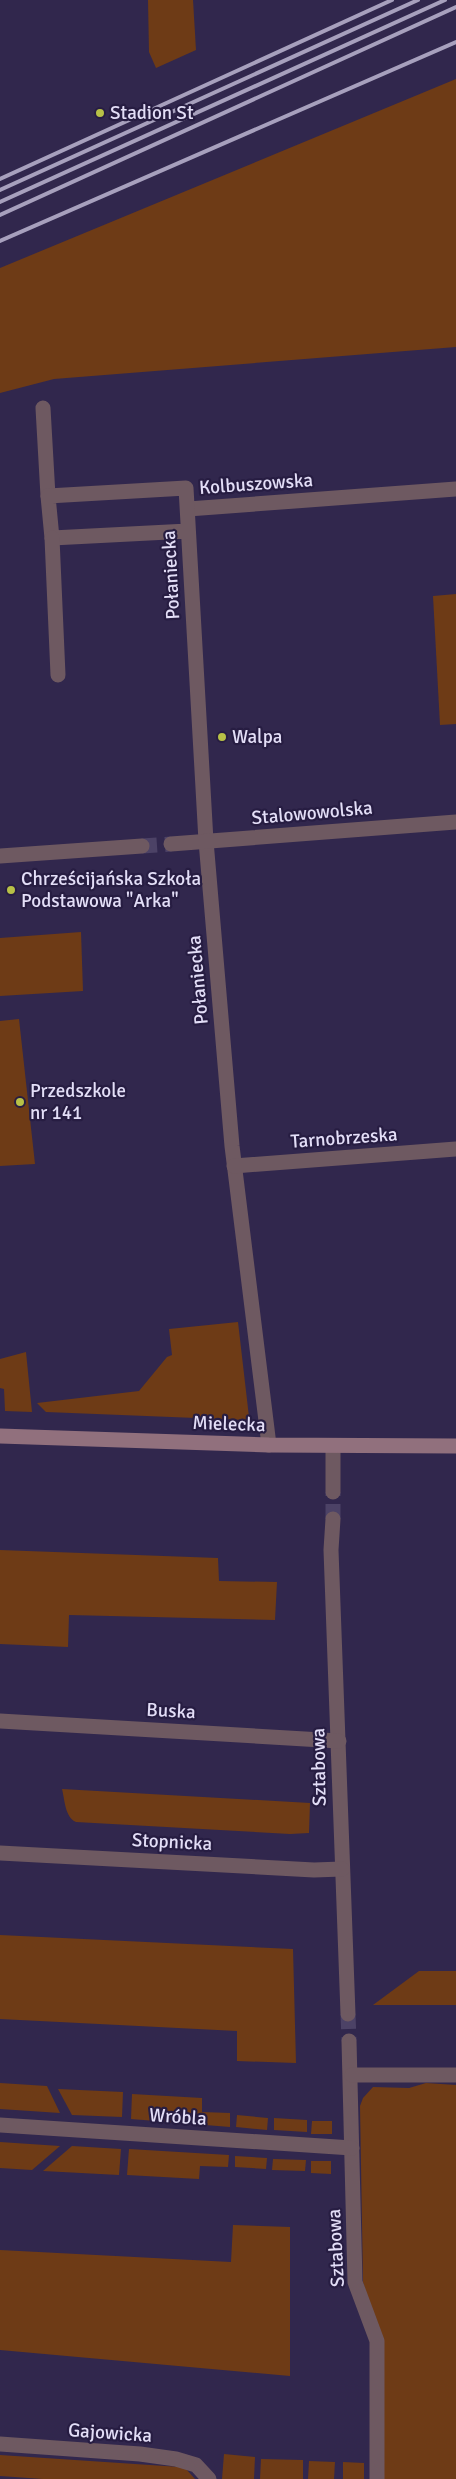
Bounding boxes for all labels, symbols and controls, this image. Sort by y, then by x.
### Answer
place label: Stadion St [110,101,194,125]
marker: Stadion St [94,107,106,119]
street label: Kolbuszowska [198,468,314,500]
street label: Połaniecka [157,530,185,620]
place label: Walpa [232,725,282,749]
marker: Walpa [216,731,228,743]
street label: Stalowowolska [250,796,374,830]
place label: Chrześcijańska Szkoła Podstawowa "Arka" [21,867,201,913]
marker: Chrześcijańska Szkoła Podstawowa "Arka" [5,884,17,896]
street label: Połaniecka [182,934,214,1026]
place label: Przedszkole nr 141 [30,1079,126,1125]
marker: Przedszkole nr 141 [14,1096,26,1108]
street label: Tarnobrzeska [290,1122,398,1154]
street label: Mielecka [192,1411,266,1437]
street label: Buska [146,1698,196,1724]
street label: Sztabowa [306,1728,332,1806]
street label: Stopnicka [131,1828,213,1856]
street label: Wróbla [148,2103,208,2131]
street label: Sztabowa [322,2208,350,2288]
street label: Gajowicka [67,2418,153,2448]

